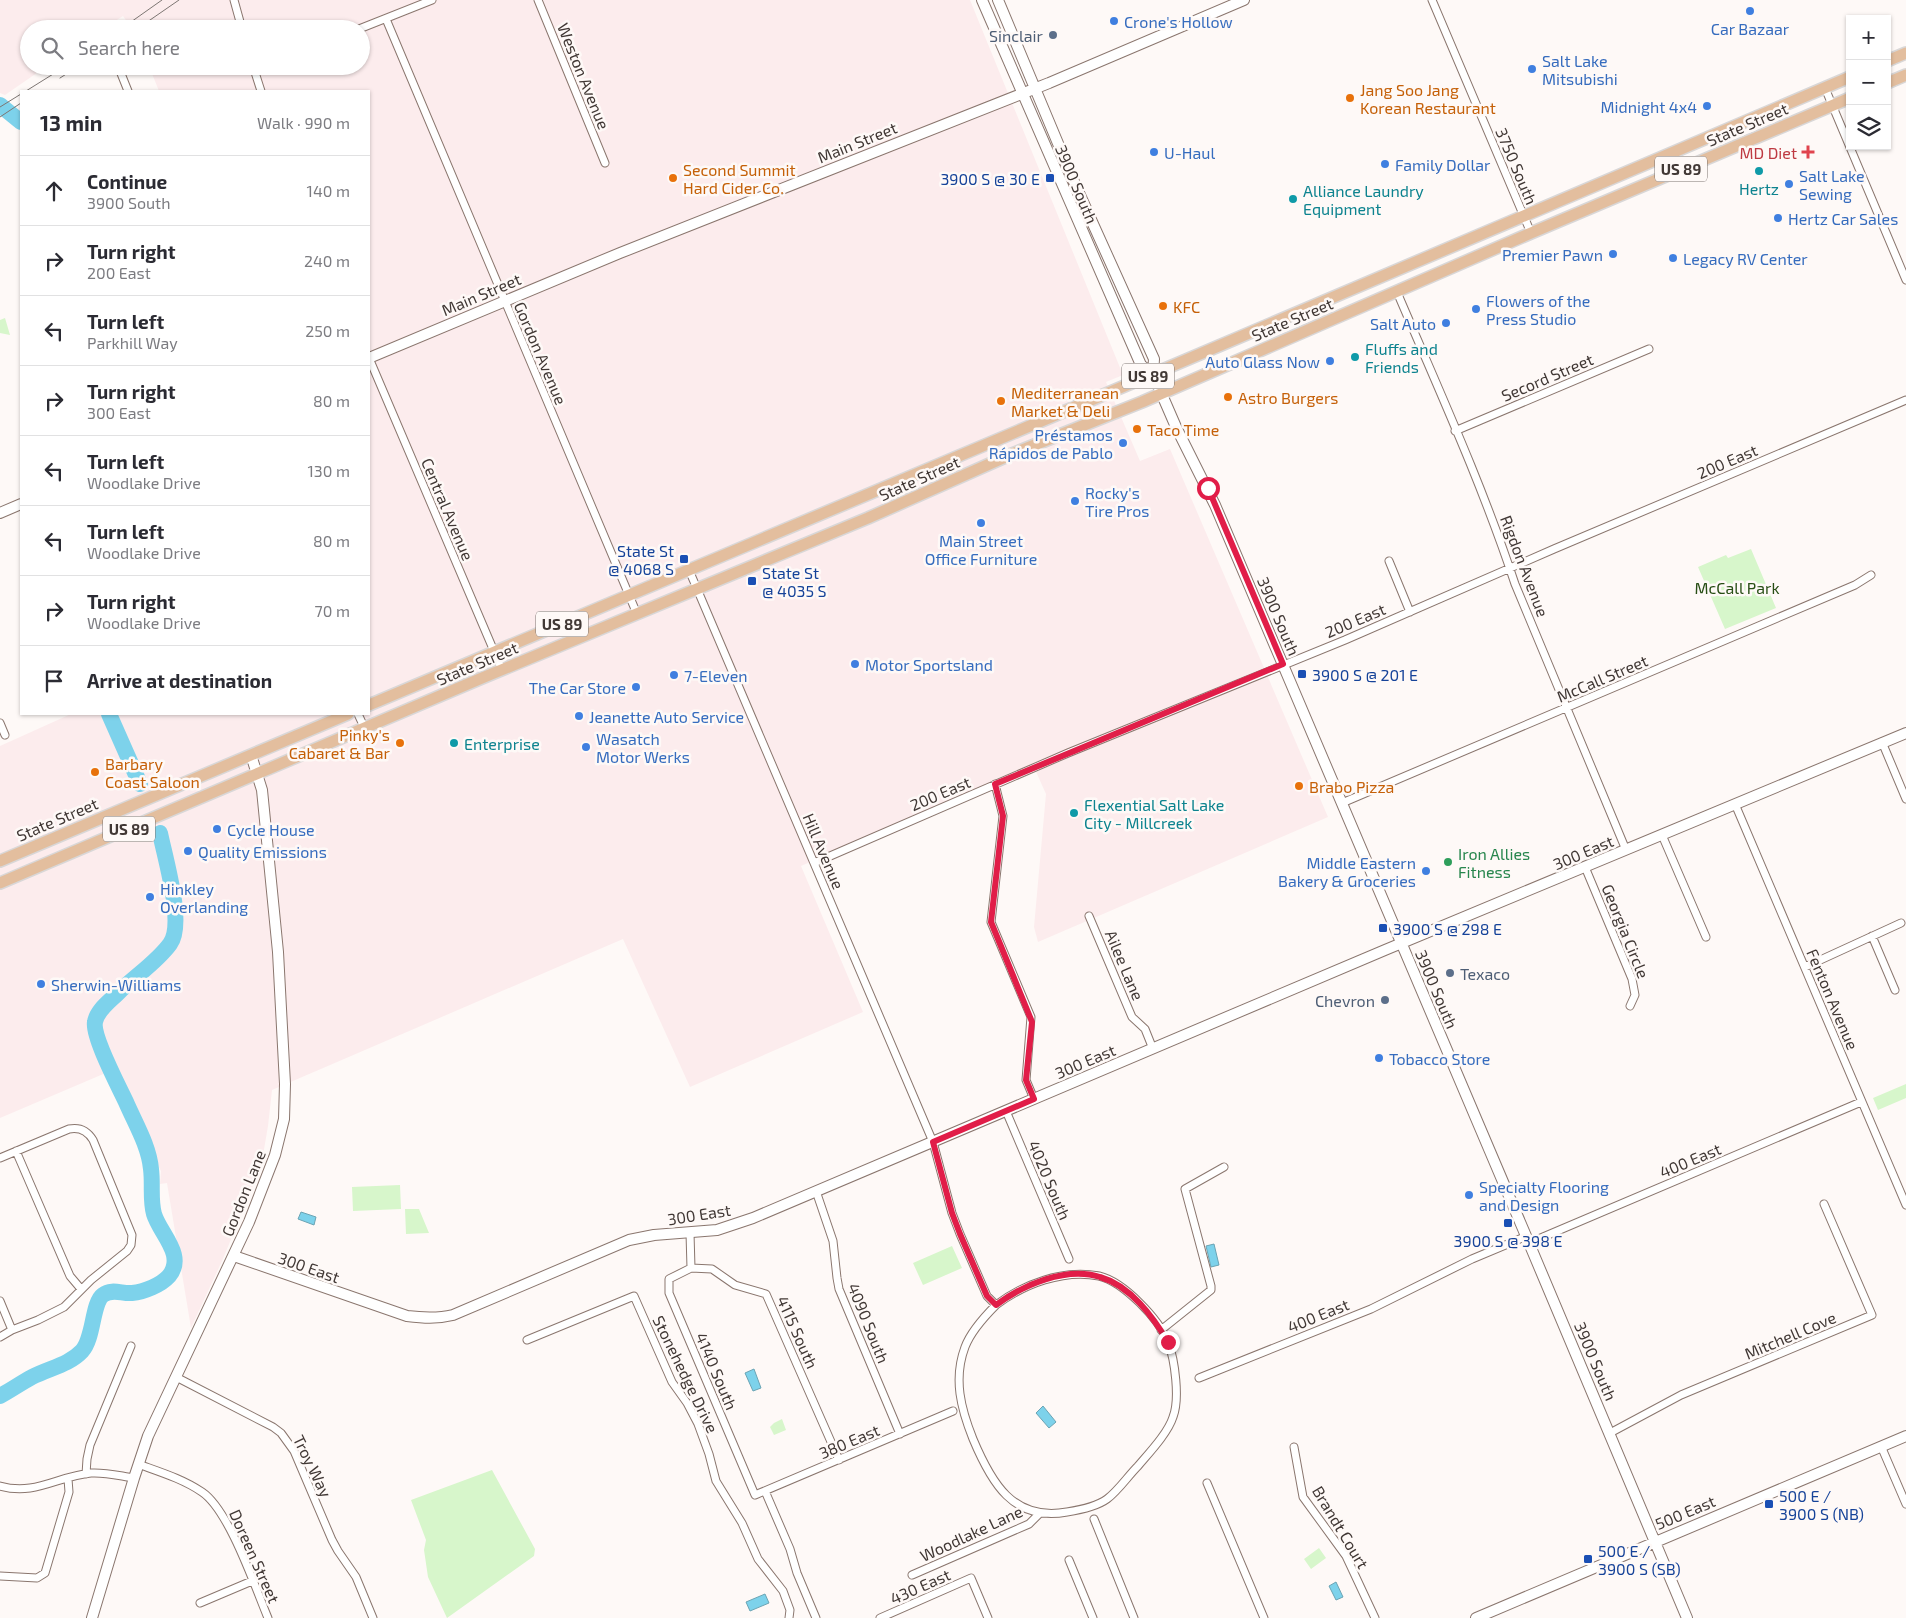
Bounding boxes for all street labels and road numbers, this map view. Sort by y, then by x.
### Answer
street label: Weston Avenue [554,20,614,132]
street label: State Street [1703,98,1791,150]
street label: Main Street [814,117,900,167]
street label: 3750 South [1492,125,1542,207]
street label: 3900 South [1052,142,1102,226]
road number: US 89 [1655,156,1707,182]
street label: Main Street [439,269,523,319]
street label: State Street [1248,293,1336,345]
street label: Gordon Avenue [511,299,571,407]
street label: Secord Street [1498,349,1596,405]
road number: US 89 [1122,364,1174,388]
street label: 200 East [1694,440,1760,482]
street label: State Street [876,452,962,504]
street label: Central Avenue [418,455,478,563]
street label: Rigdon Avenue [1497,513,1553,619]
street label: 3900 South [1254,574,1304,658]
street label: 200 East [1322,599,1388,641]
road number: US 89 [536,612,588,636]
street label: State Street [433,637,521,689]
street label: McCall Street [1554,650,1650,706]
street label: 200 East [907,772,973,814]
street label: State Street [13,793,101,845]
street label: Hill Avenue [800,810,848,892]
road number: US 89 [103,816,155,842]
street label: 300 East [1550,831,1616,873]
street label: Georgia Circle [1598,881,1654,981]
street label: Ailee Lane [1102,927,1148,1003]
street label: Fenton Avenue [1803,946,1863,1052]
street label: 3900 South [1412,947,1462,1031]
street label: 300 East [1052,1040,1118,1082]
street label: 4020 South [1025,1137,1075,1223]
street label: 400 East [1657,1139,1723,1181]
street label: Gordon Lane [217,1147,269,1239]
street label: 300 East [666,1200,732,1228]
street label: 300 East [276,1248,342,1286]
street label: 4090 South [844,1280,894,1366]
street label: 4115 South [774,1293,822,1371]
street label: 400 East [1284,1294,1352,1336]
street label: Mitchell Cove [1741,1307,1839,1363]
street label: Stonehedge Drive [649,1312,723,1436]
street label: 3900 South [1571,1319,1621,1403]
street label: 4140 South [692,1330,742,1412]
street label: 380 East [816,1420,882,1462]
street label: Troy Way [290,1432,336,1501]
street label: Brandt Court [1309,1482,1373,1572]
street label: 500 East [1652,1491,1718,1533]
street label: Woodlake Lane [917,1501,1025,1565]
street label: Doreen Street [226,1506,284,1606]
street label: 430 East [887,1564,953,1608]

